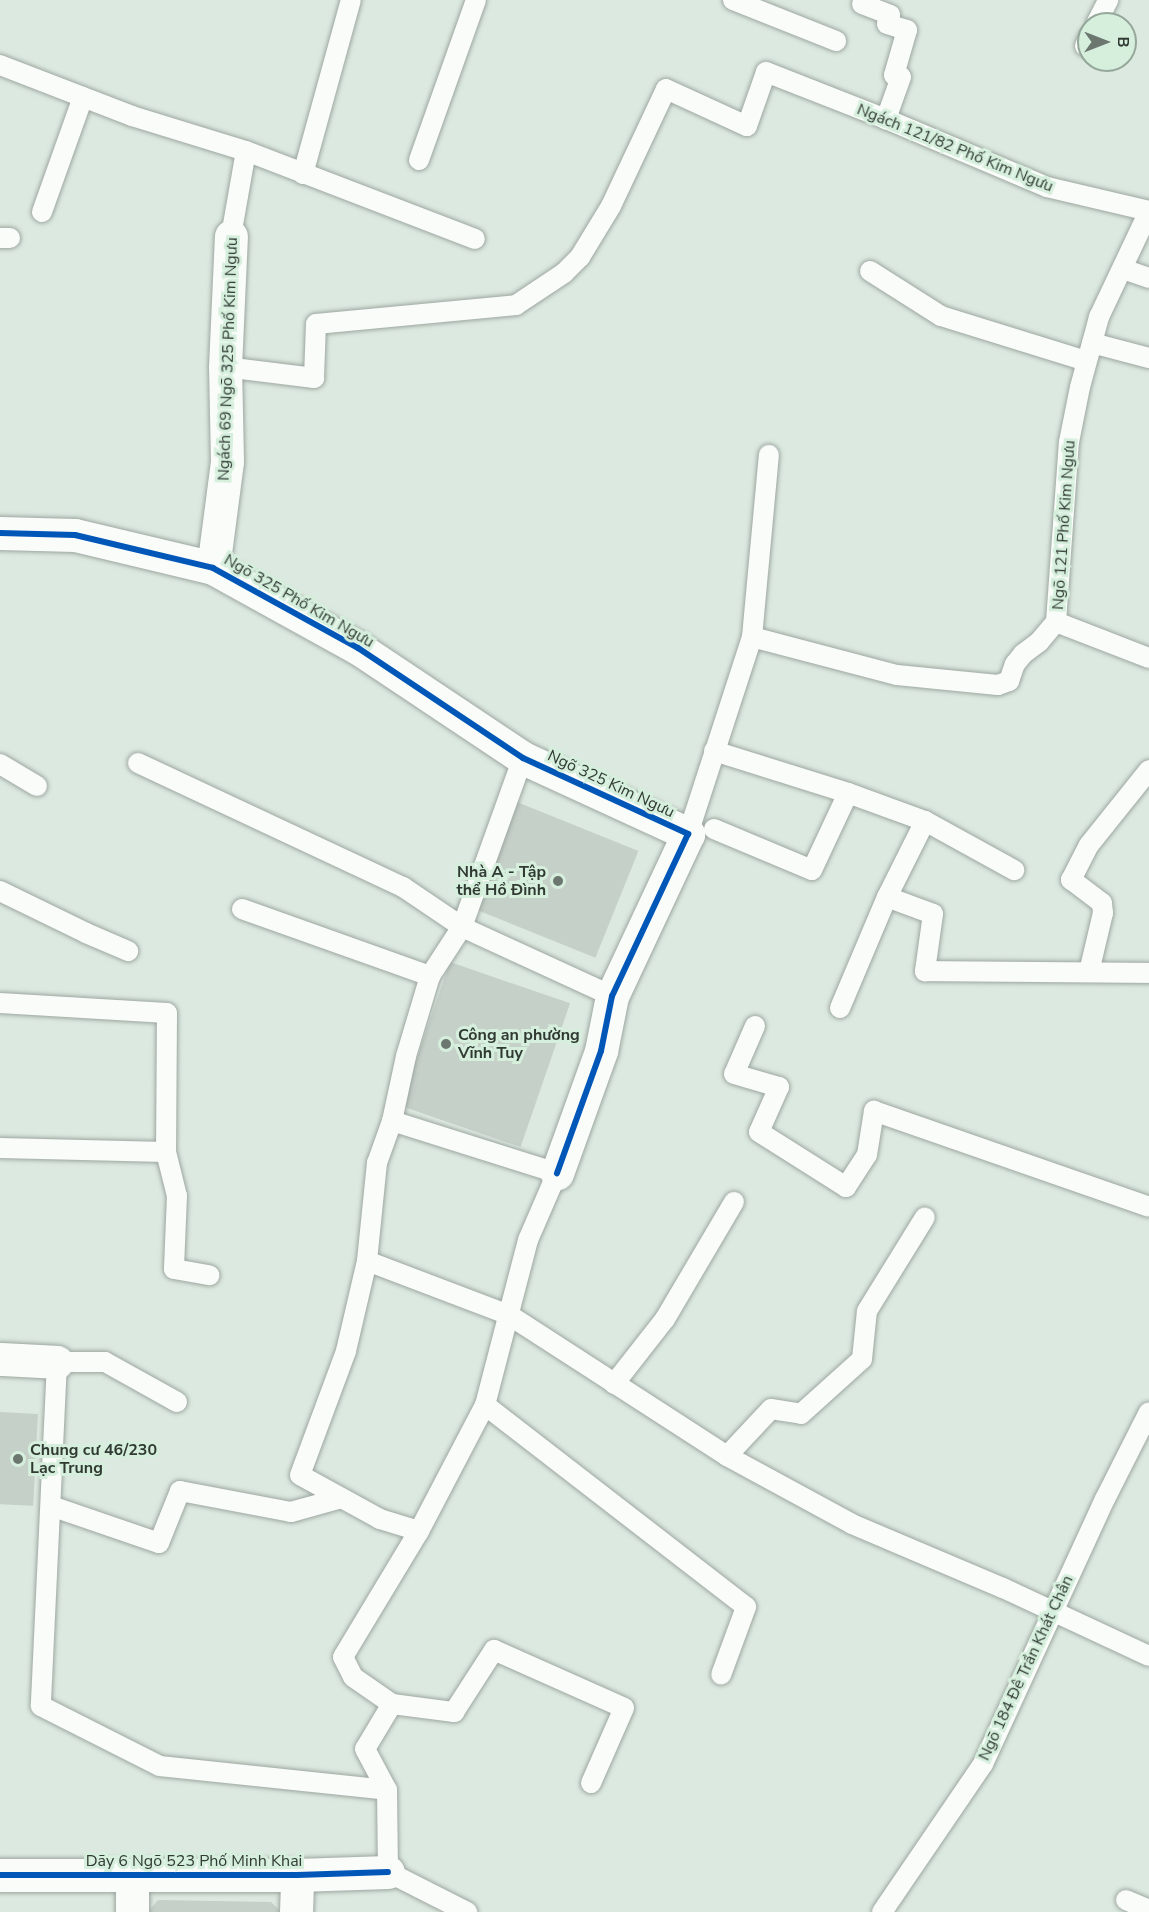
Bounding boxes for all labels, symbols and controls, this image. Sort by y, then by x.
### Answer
north arrow [1077,12,1137,72]
text: B [1112,36,1134,48]
street label: Ngách 121/82 Phố Kim Ngưu [854,100,1056,196]
street label: Ngách 69 Ngõ 325 Phố Kim Ngưu [214,237,242,481]
street label: Ngõ 121 Phố Kim Ngưu [1048,440,1080,610]
street label: Ngõ 325 Phố Kim Ngưu [221,550,377,652]
street label: Ngõ 325 Kim Ngưu [544,746,678,822]
place label: Nhà A - Tập thể Hồ Đình [457,862,546,900]
marker: Nhà A - Tập thể Hồ Đình [551,874,565,888]
place label: Công an phường Vĩnh Tuy [458,1025,580,1063]
marker: Công an phường Vĩnh Tuy [439,1037,453,1051]
place label: Chung cư 46/230 Lạc Trung [30,1440,157,1478]
marker: Chung cư 46/230 Lạc Trung [11,1452,25,1466]
street label: Ngõ 184 Đê Trần Khát Chân [975,1572,1077,1764]
street label: Dãy 6 Ngõ 523 Phố Minh Khai [86,1851,302,1871]

